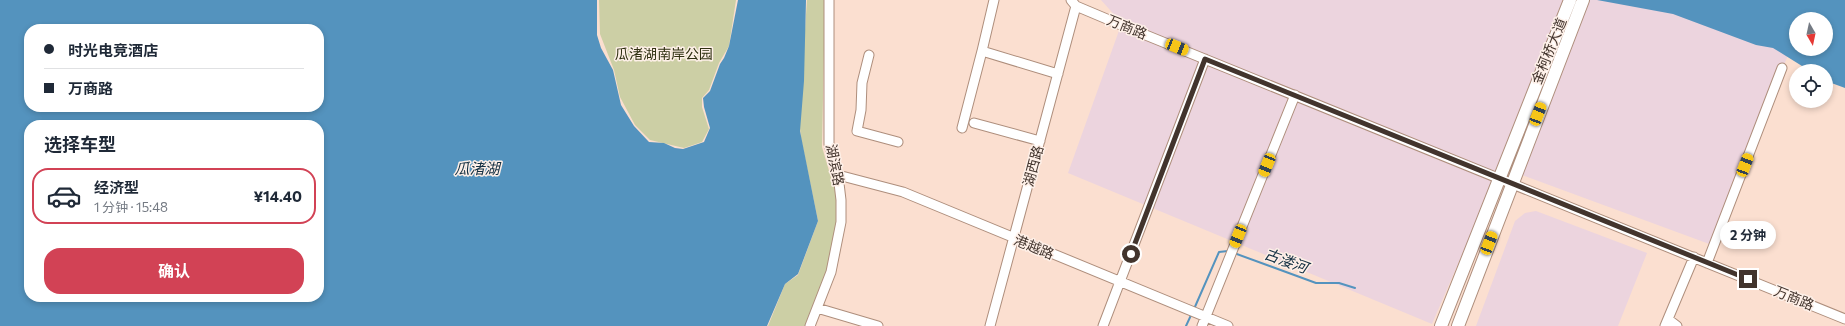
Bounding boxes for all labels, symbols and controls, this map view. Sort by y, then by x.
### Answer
street label: 万商路 [1105,11,1150,42]
north arrow [1789,12,1833,56]
map controls [1789,12,1833,108]
street label: 金柯桥大道 [1528,15,1570,86]
car [1164,37,1190,57]
text: 时光电竞酒店 [68,41,158,59]
park label: 瓜渚湖南岸公园 [615,45,713,62]
button: locate [1789,64,1833,108]
text: 万商路 [68,79,113,97]
car [1528,101,1548,127]
text: 选择车型 [44,133,116,155]
street label: 湖滨路 [823,143,848,187]
street label: 湖西路 [1019,143,1046,188]
car [1257,152,1277,178]
car [1735,152,1755,178]
water label: 瓜渚湖 [454,159,501,177]
icon: car [46,178,82,214]
text: 经济型 [94,178,139,196]
text: ¥14.40 [253,187,302,205]
text: 1 分钟 · 15:48 [94,199,168,215]
callout: 2 分钟 [1720,221,1776,249]
car [1228,223,1248,249]
text: 2 分钟 [1730,227,1766,243]
car [1479,230,1499,256]
street label: 港越路 [1012,231,1057,262]
water label: 古溇河 [1262,244,1313,277]
route start [1122,245,1140,263]
button: 确认 [44,248,304,294]
route end [1739,270,1757,288]
street label: 万商路 [1772,282,1817,313]

